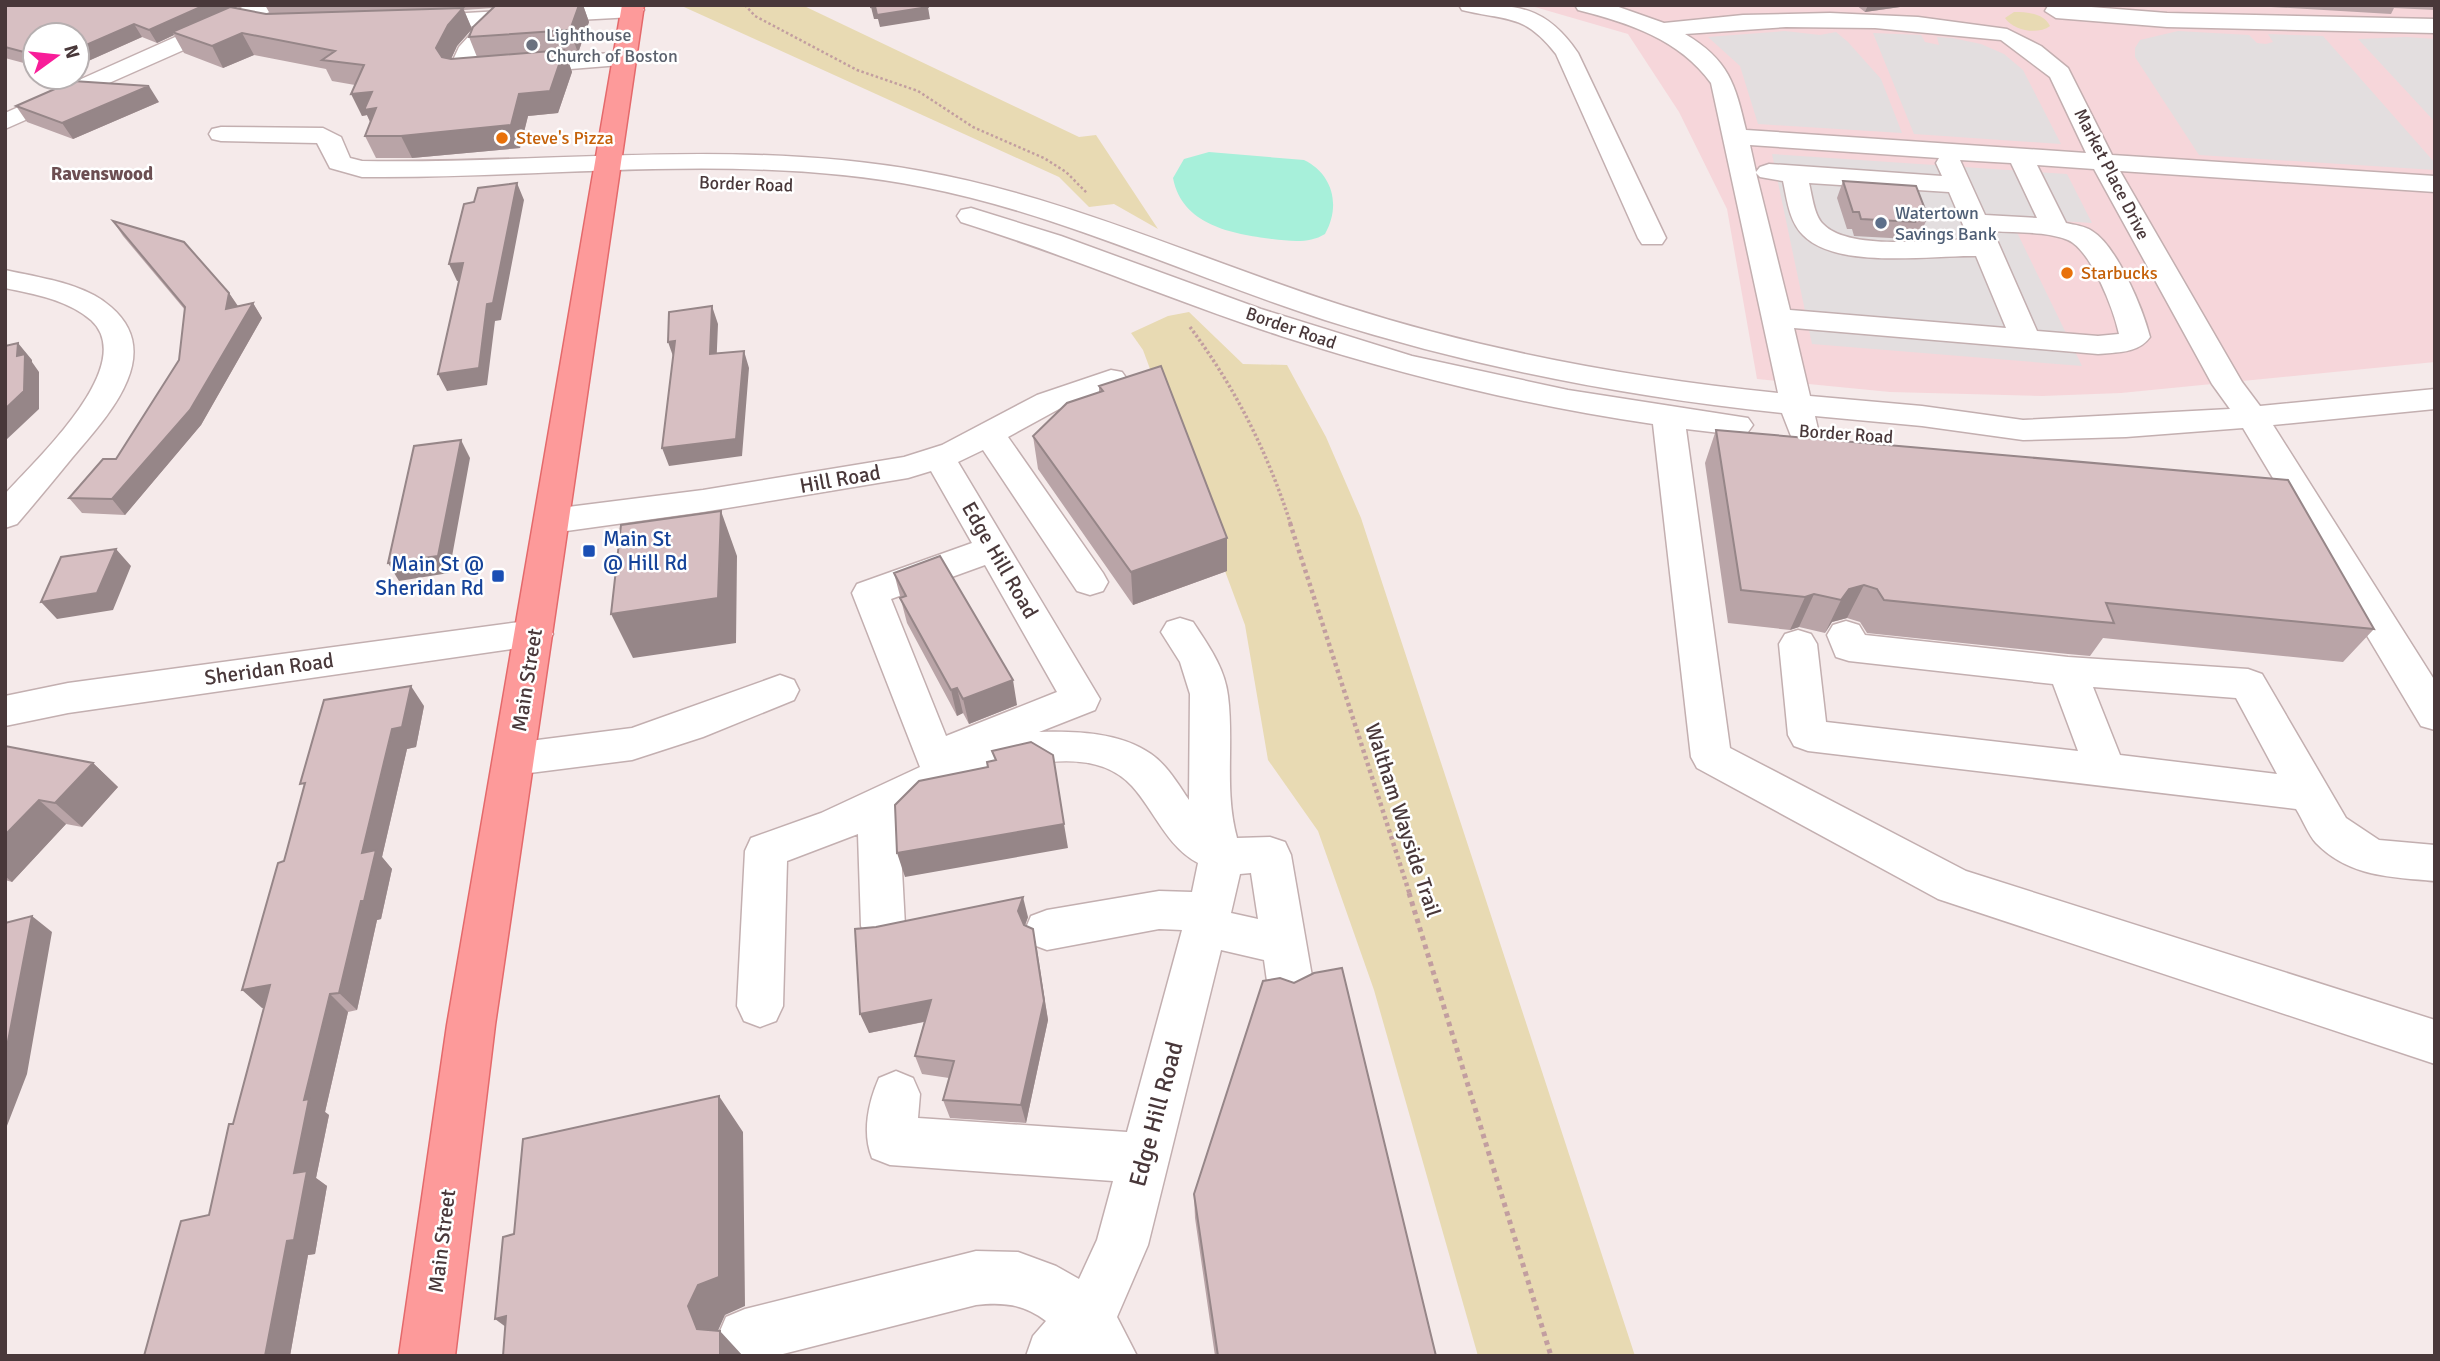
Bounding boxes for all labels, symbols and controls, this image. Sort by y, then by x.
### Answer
north arrow [21,21,91,91]
place label: Lighthouse Church of Boston [546,24,678,67]
marker: Lighthouse Church of Boston [524,37,540,53]
text: N [58,42,85,61]
street label: Market Place Drive [2069,105,2155,243]
place label: Steve's Pizza [516,127,614,149]
marker: Steve's Pizza [494,130,510,146]
district label: Ravenswood [51,162,153,186]
street label: Border Road [698,171,794,197]
place label: Watertown Savings Bank [1895,202,1997,245]
marker: Watertown Savings Bank [1873,215,1889,231]
place label: Starbucks [2081,262,2158,284]
marker: Starbucks [2059,265,2075,281]
street label: Border Road [1243,302,1339,354]
street label: Border Road [1798,420,1894,448]
street label: Hill Road [798,459,882,499]
street label: Edge Hill Road [956,497,1044,623]
place label: Main St @ Hill Rd [603,526,688,576]
marker: Main St @ Hill Rd [581,543,597,559]
place label: Main St @ Sheridan Rd [375,551,484,601]
marker: Main St @ Sheridan Rd [490,568,506,584]
street label: Main Street [506,627,548,733]
street label: Sheridan Road [203,647,335,691]
street label: Waltham Wayside Trail [1359,720,1447,920]
street label: Edge Hill Road [1122,1038,1190,1190]
street label: Main Street [423,1188,461,1294]

